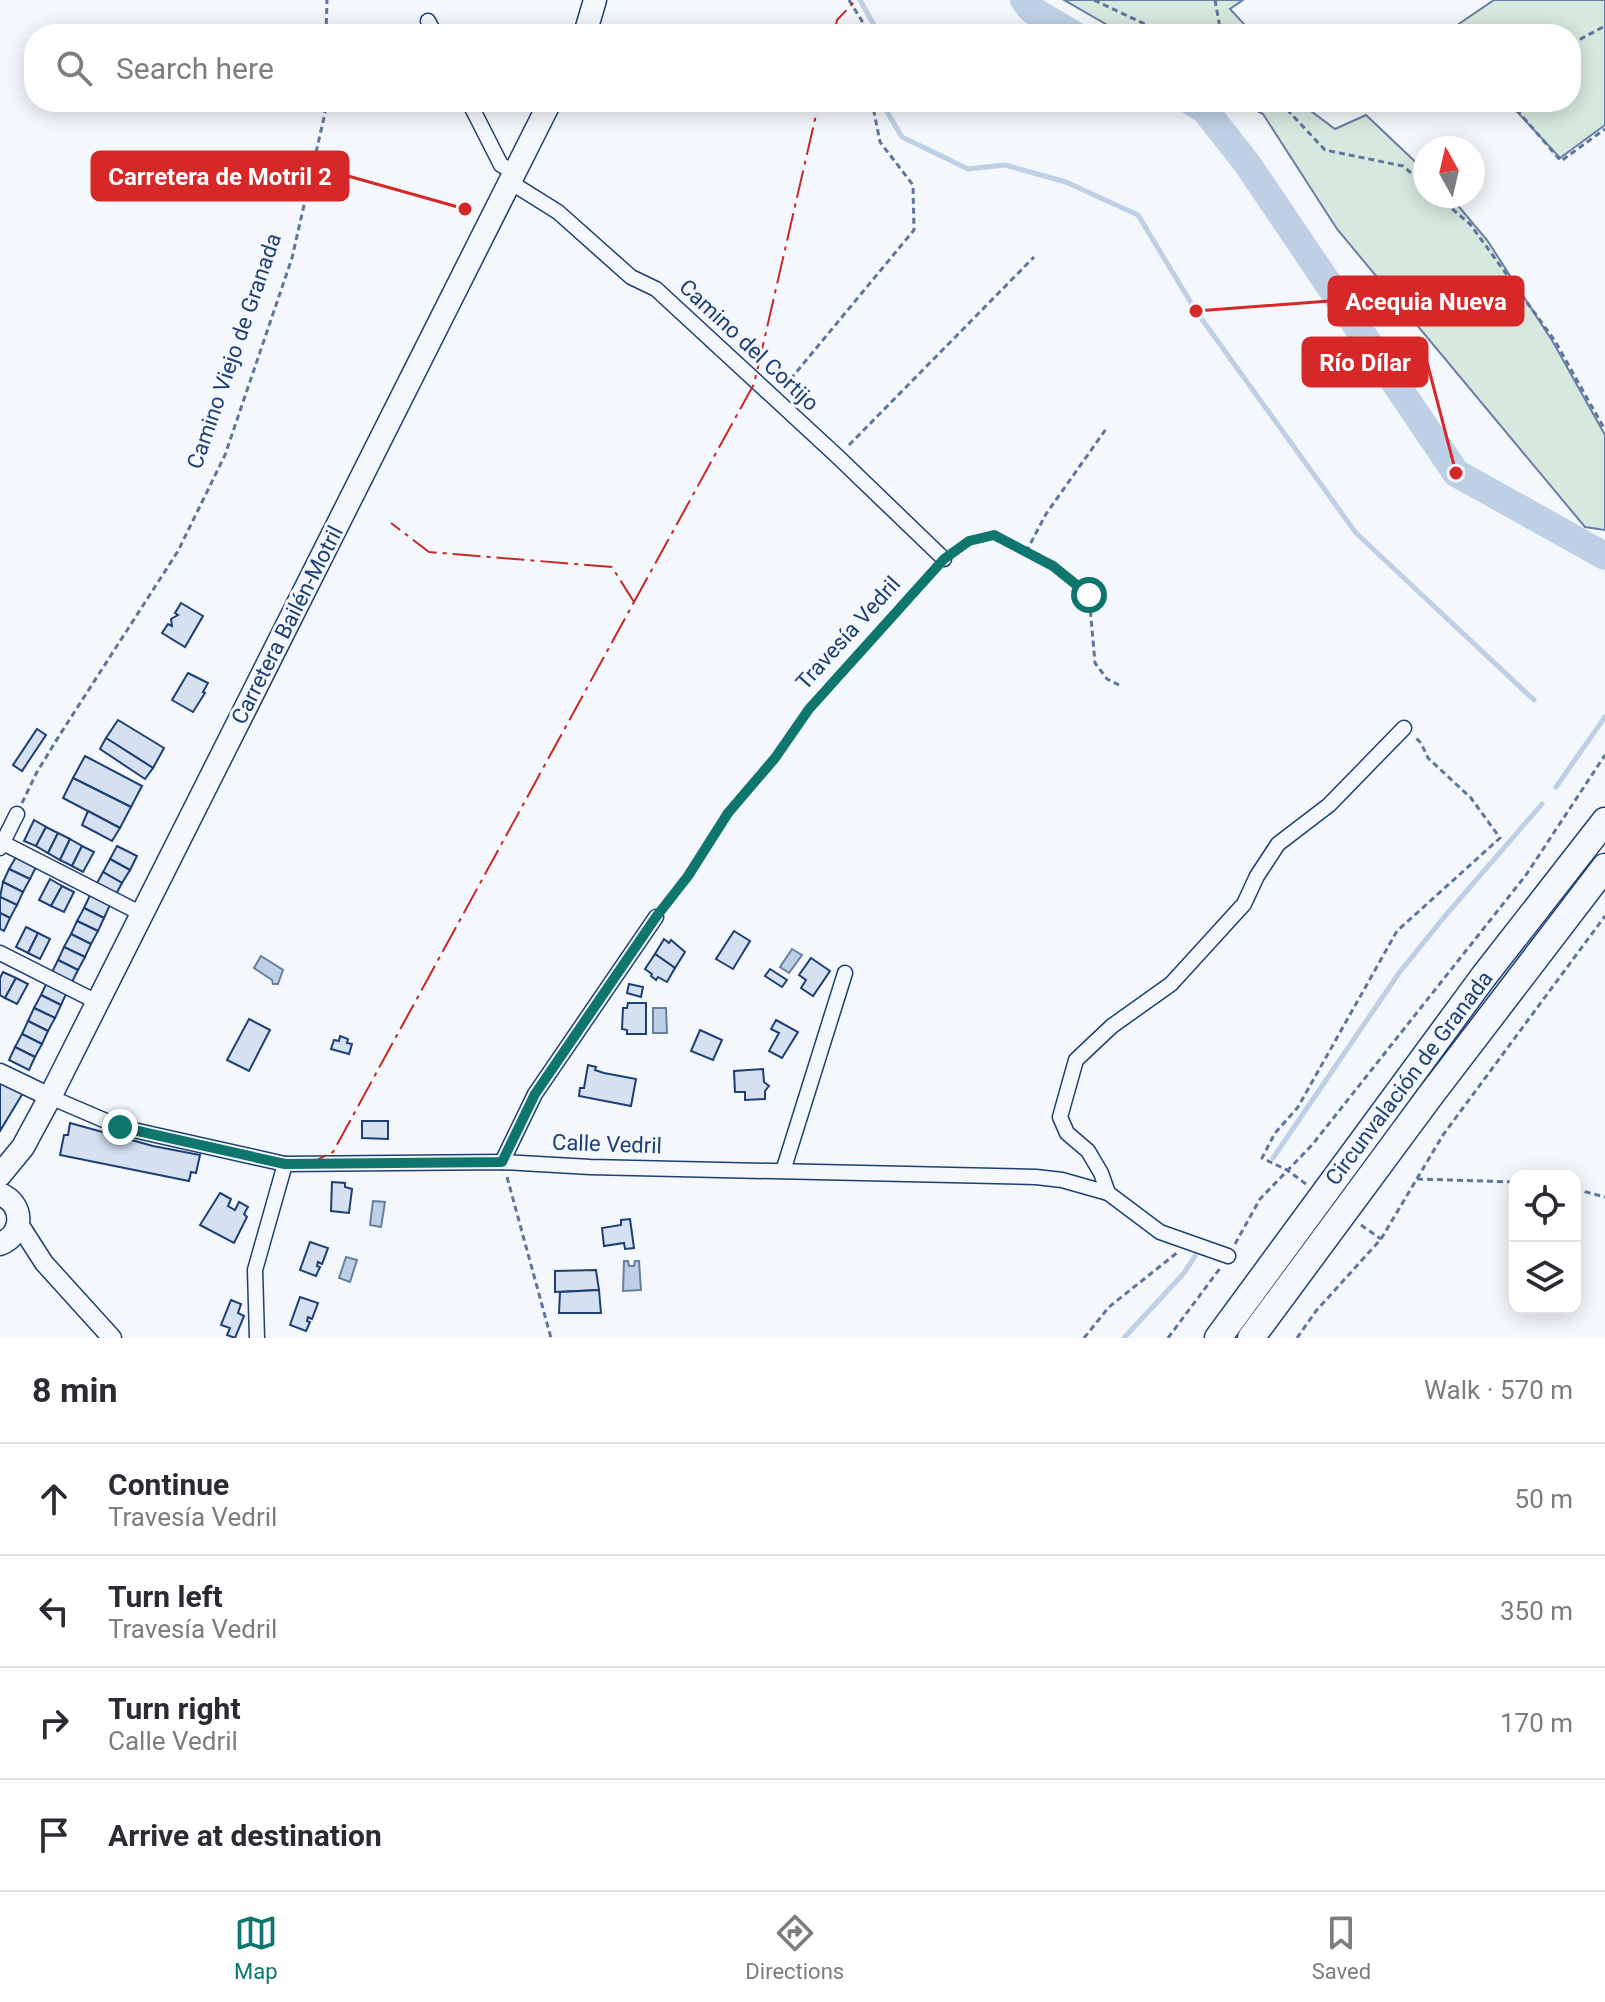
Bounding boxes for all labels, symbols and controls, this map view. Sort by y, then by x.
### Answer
search box [24,24,1581,112]
icon: search [52,46,96,90]
text: Search here [116,51,274,86]
north arrow [1413,136,1485,208]
callout: Carretera de Motril 2 [92,152,348,200]
text: Carretera de Motril 2 [108,163,332,191]
street label: Camino Viejo de Granada [182,230,286,472]
street label: Camino del Cortijo [674,274,824,416]
callout: Acequia Nueva [1329,277,1523,325]
text: Acequia Nueva [1345,288,1507,316]
callout: Río Dílar [1303,338,1427,386]
text: Río Dílar [1319,349,1411,377]
street label: Carretera Bailén-Motril [226,522,348,728]
street label: Travesía Vedril [791,571,905,695]
route start [1071,577,1107,613]
street label: Circunvalación de Granada [1320,966,1498,1190]
route end [102,1109,138,1145]
street label: Calle Vedril [552,1130,662,1158]
map controls [1509,1170,1581,1314]
button: locate [1509,1170,1581,1242]
button: layers [1509,1242,1581,1314]
text: 8 min [32,1370,117,1410]
text: Walk · 570 m [1424,1375,1573,1405]
text: Continue [108,1467,229,1502]
icon: ahead [32,1477,76,1521]
text: 50 m [1515,1484,1573,1514]
text: Travesía Vedril [108,1502,277,1532]
text: Turn left [108,1579,223,1614]
icon: left [32,1589,76,1633]
text: 350 m [1500,1596,1573,1626]
text: Travesía Vedril [108,1614,277,1644]
text: Turn right [108,1691,241,1726]
icon: right [32,1701,76,1745]
text: 170 m [1500,1708,1573,1738]
text: Calle Vedril [108,1726,238,1756]
icon: arrive [32,1813,76,1857]
text: Arrive at destination [108,1818,382,1853]
tab: Map [234,1911,278,1984]
tab: Directions [745,1911,844,1984]
tab: Saved [1312,1911,1371,1984]

